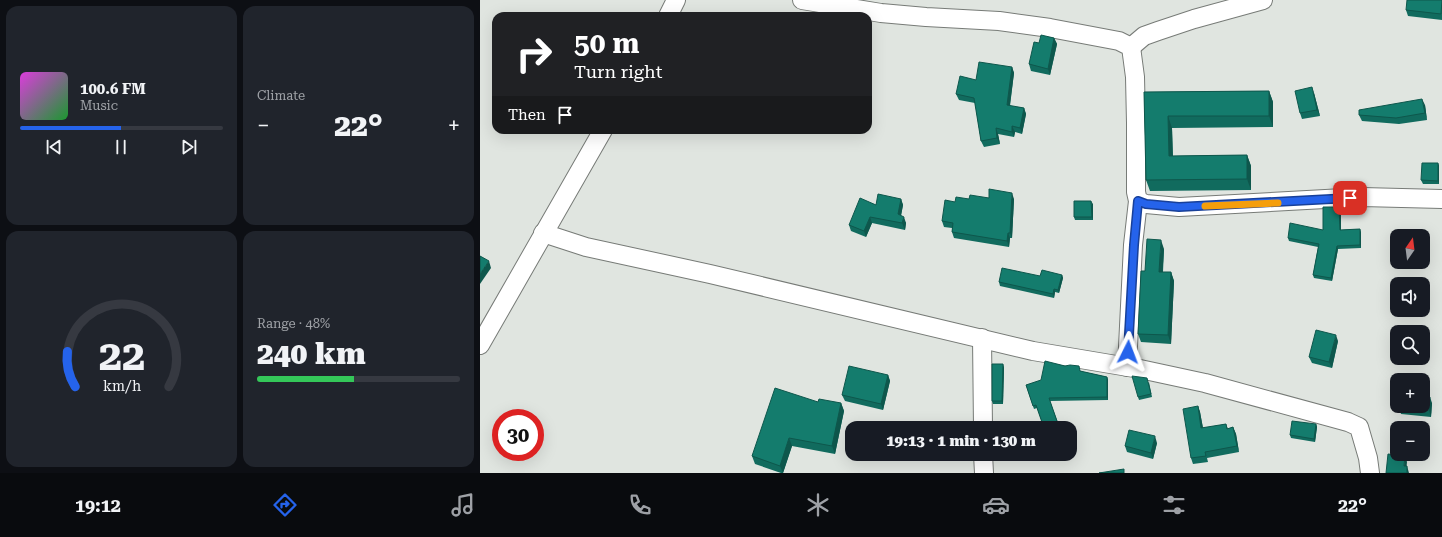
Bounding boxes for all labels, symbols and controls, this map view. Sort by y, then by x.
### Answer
text: 50 m [574,27,639,60]
icon: right [508,28,560,80]
text: Turn right [574,61,662,82]
text: 100.6 FM [80,80,146,98]
text: Climate [257,88,305,103]
text: Music [80,98,118,113]
icon: arrive [554,104,576,126]
text: Then [508,106,546,124]
text: 22° [334,108,383,143]
text: − [257,113,269,138]
text: + [448,113,460,138]
icon: previous [43,136,65,158]
icon: pause [110,136,132,158]
icon: next [178,136,200,158]
pin [1333,181,1367,215]
icon: arrive [1339,187,1361,209]
north arrow [1390,229,1430,269]
map controls [1390,229,1430,461]
button: sound [1390,277,1430,317]
text: Range · 48% [257,316,330,331]
button: search [1390,325,1430,365]
text: 22 [98,331,145,380]
position arrow [1107,331,1149,373]
text: 240 km [257,336,366,371]
button: + [1390,373,1430,413]
text: km/h [102,377,141,393]
speed limit sign: 30 [492,409,544,461]
button: − [1390,421,1430,461]
text: 19:13 · 1 min · 130 m [886,432,1036,450]
icon: directions [271,491,299,519]
icon: music [449,491,477,519]
icon: phone [626,491,654,519]
icon: climate [804,491,832,519]
icon: car [982,491,1010,519]
icon: filters [1160,491,1188,519]
text: 19:12 [75,495,121,516]
text: 22° [1338,495,1367,516]

